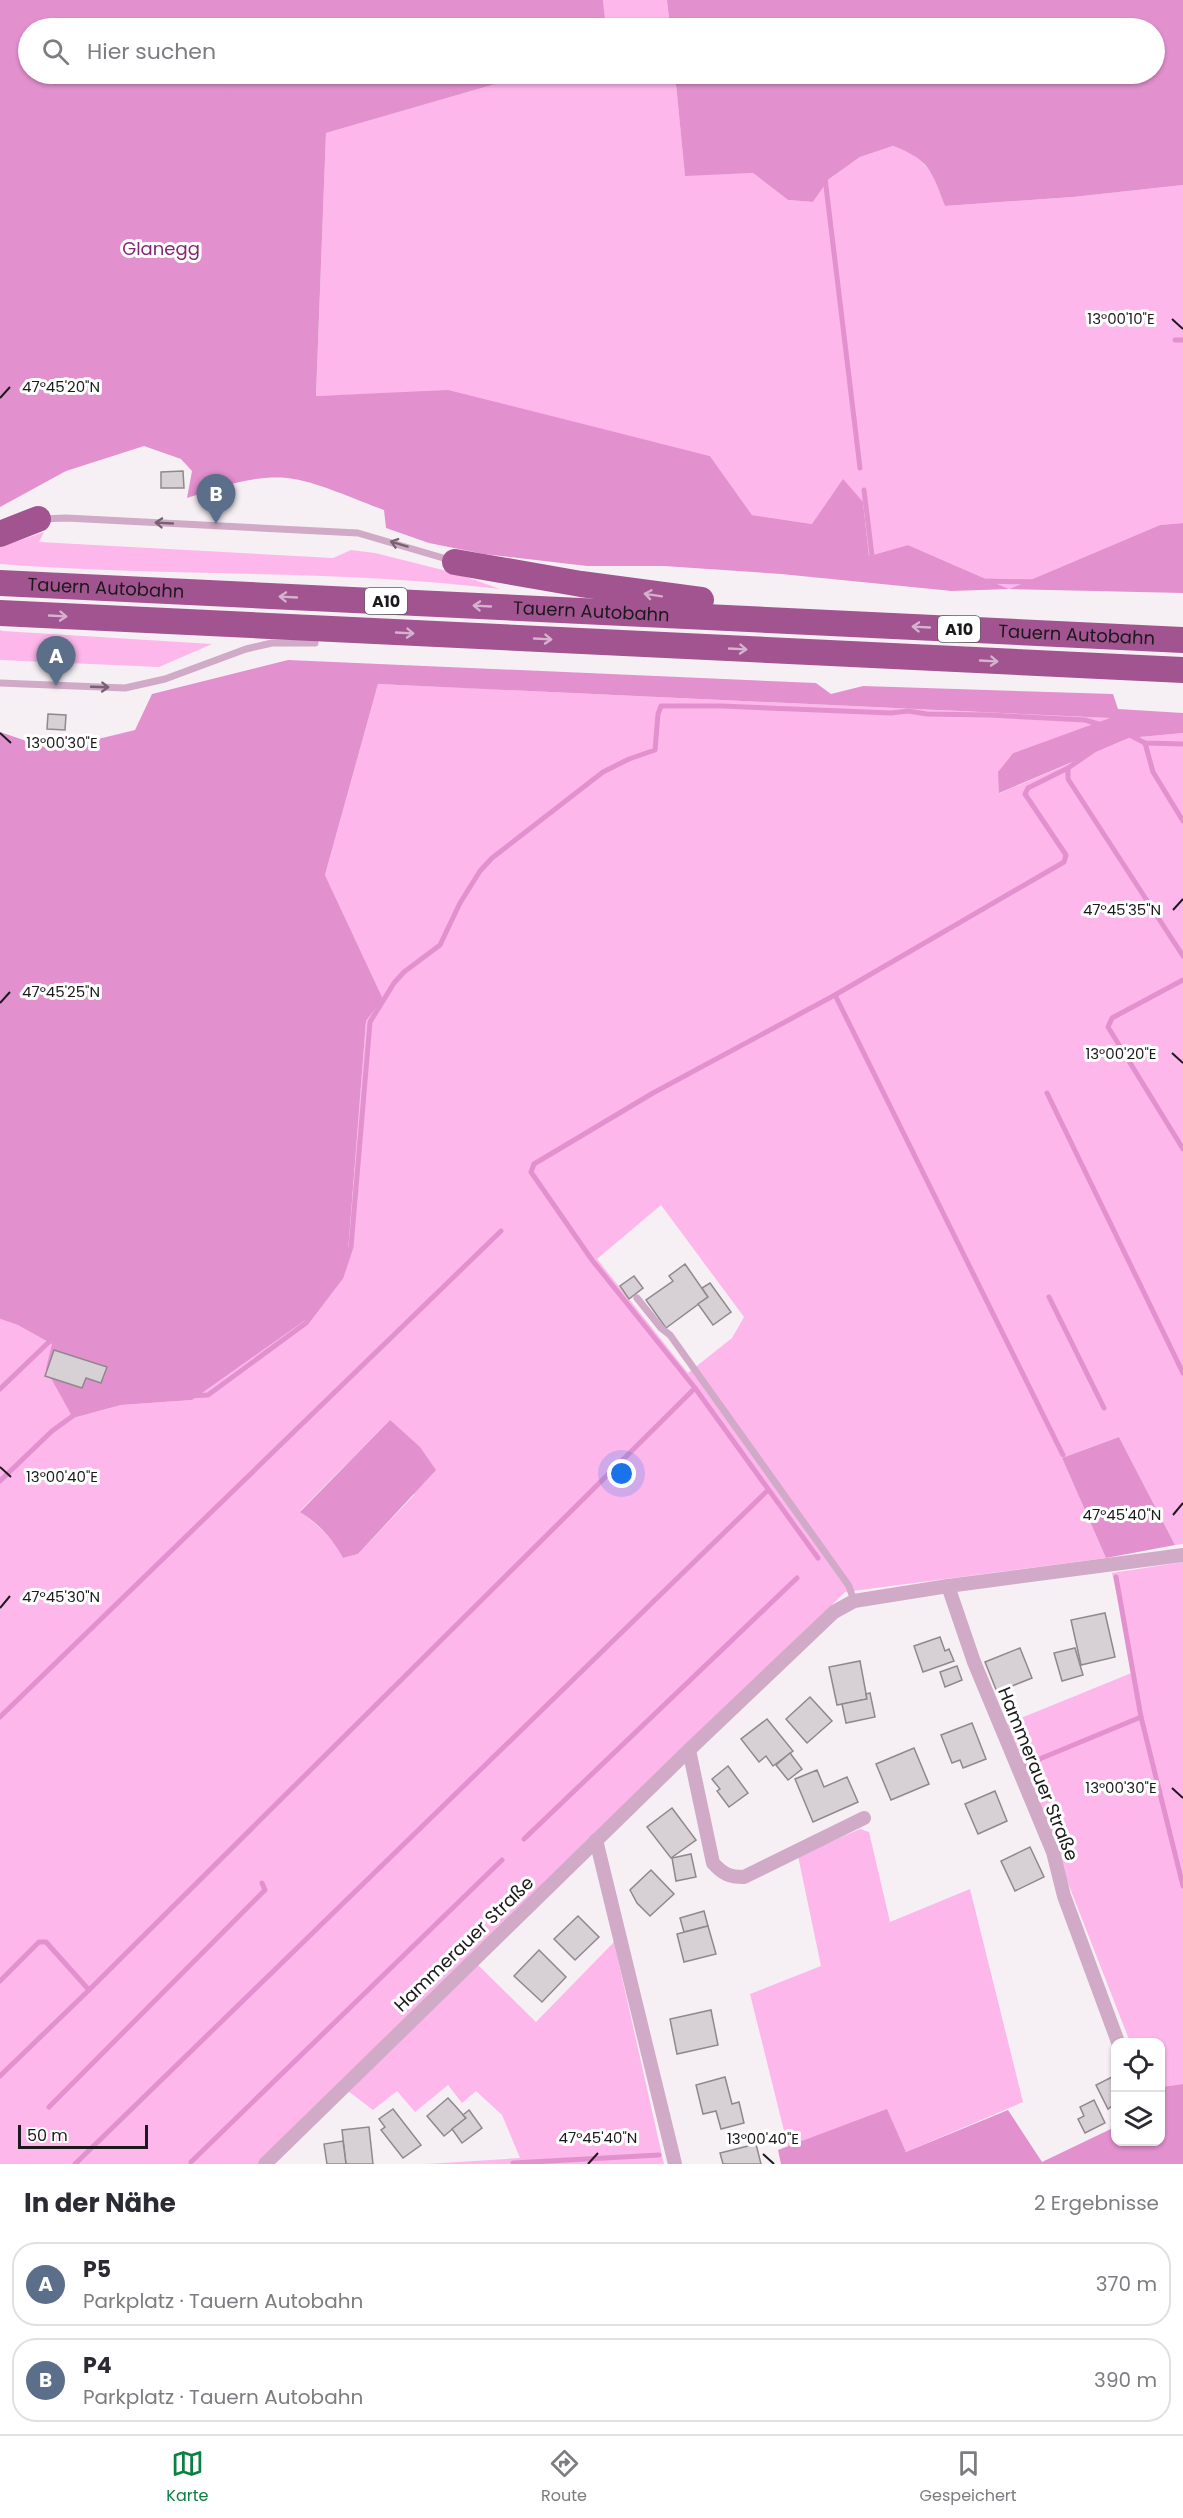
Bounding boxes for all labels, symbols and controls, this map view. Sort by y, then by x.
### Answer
search box [18,18,1165,84]
icon: search [39,35,72,68]
text: Hier suchen [87,36,216,67]
park label: Glanegg [122,236,200,261]
text: 13°00'10"E [1087,308,1155,329]
text: 47°45'20"N [22,376,100,397]
pin: B [196,474,236,524]
one-way arrow [154,517,174,528]
one-way arrow [390,538,409,549]
street label: Tauern Autobahn [27,571,185,604]
road number: A10 [365,588,407,614]
one-way arrow [644,589,663,600]
one-way arrow [278,591,298,602]
street label: Tauern Autobahn [512,595,670,627]
one-way arrow [473,600,493,611]
one-way arrow [48,610,68,621]
road number: A10 [938,616,980,642]
street label: Tauern Autobahn [998,618,1156,651]
one-way arrow [912,622,932,633]
one-way arrow [394,627,414,638]
one-way arrow [533,634,553,645]
pin: A [36,636,76,686]
one-way arrow [727,643,747,654]
one-way arrow [978,655,998,666]
one-way arrow [90,682,110,693]
text: 13°00'30"E [26,732,98,753]
text: 47°45'35"N [1083,899,1161,920]
text: 47°45'25"N [22,981,100,1002]
text: 13°00'20"E [1085,1043,1157,1064]
your location [607,1459,636,1488]
text: 13°00'40"E [26,1466,98,1487]
text: 47°45'40"N [1083,1504,1161,1525]
text: 47°45'30"N [22,1586,100,1607]
street label: Hammerauer Straße [992,1683,1085,1864]
text: 13°00'30"E [1085,1777,1157,1798]
street label: Hammerauer Straße [388,1870,539,2017]
map controls [1111,2038,1165,2146]
button: locate [1111,2038,1165,2092]
button: layers [1111,2092,1165,2146]
scale bar [18,2122,148,2150]
text: 50 m [27,2124,68,2147]
text: 47°45'40"N [559,2127,637,2148]
text: 13°00'40"E [727,2128,799,2149]
text: In der Nähe [24,2185,176,2221]
text: 2 Ergebnisse [1034,2189,1159,2217]
text: P5 [83,2254,111,2285]
text: A [38,2270,53,2298]
text: 370 m [1096,2270,1157,2298]
text: Parkplatz · Tauern Autobahn [83,2287,363,2315]
text: P4 [83,2350,112,2381]
text: B [39,2366,52,2394]
text: 390 m [1094,2366,1157,2394]
text: Parkplatz · Tauern Autobahn [83,2383,363,2411]
tab: Karte [166,2447,208,2508]
tab: Route [541,2447,587,2508]
tab: Gespeichert [920,2447,1017,2508]

